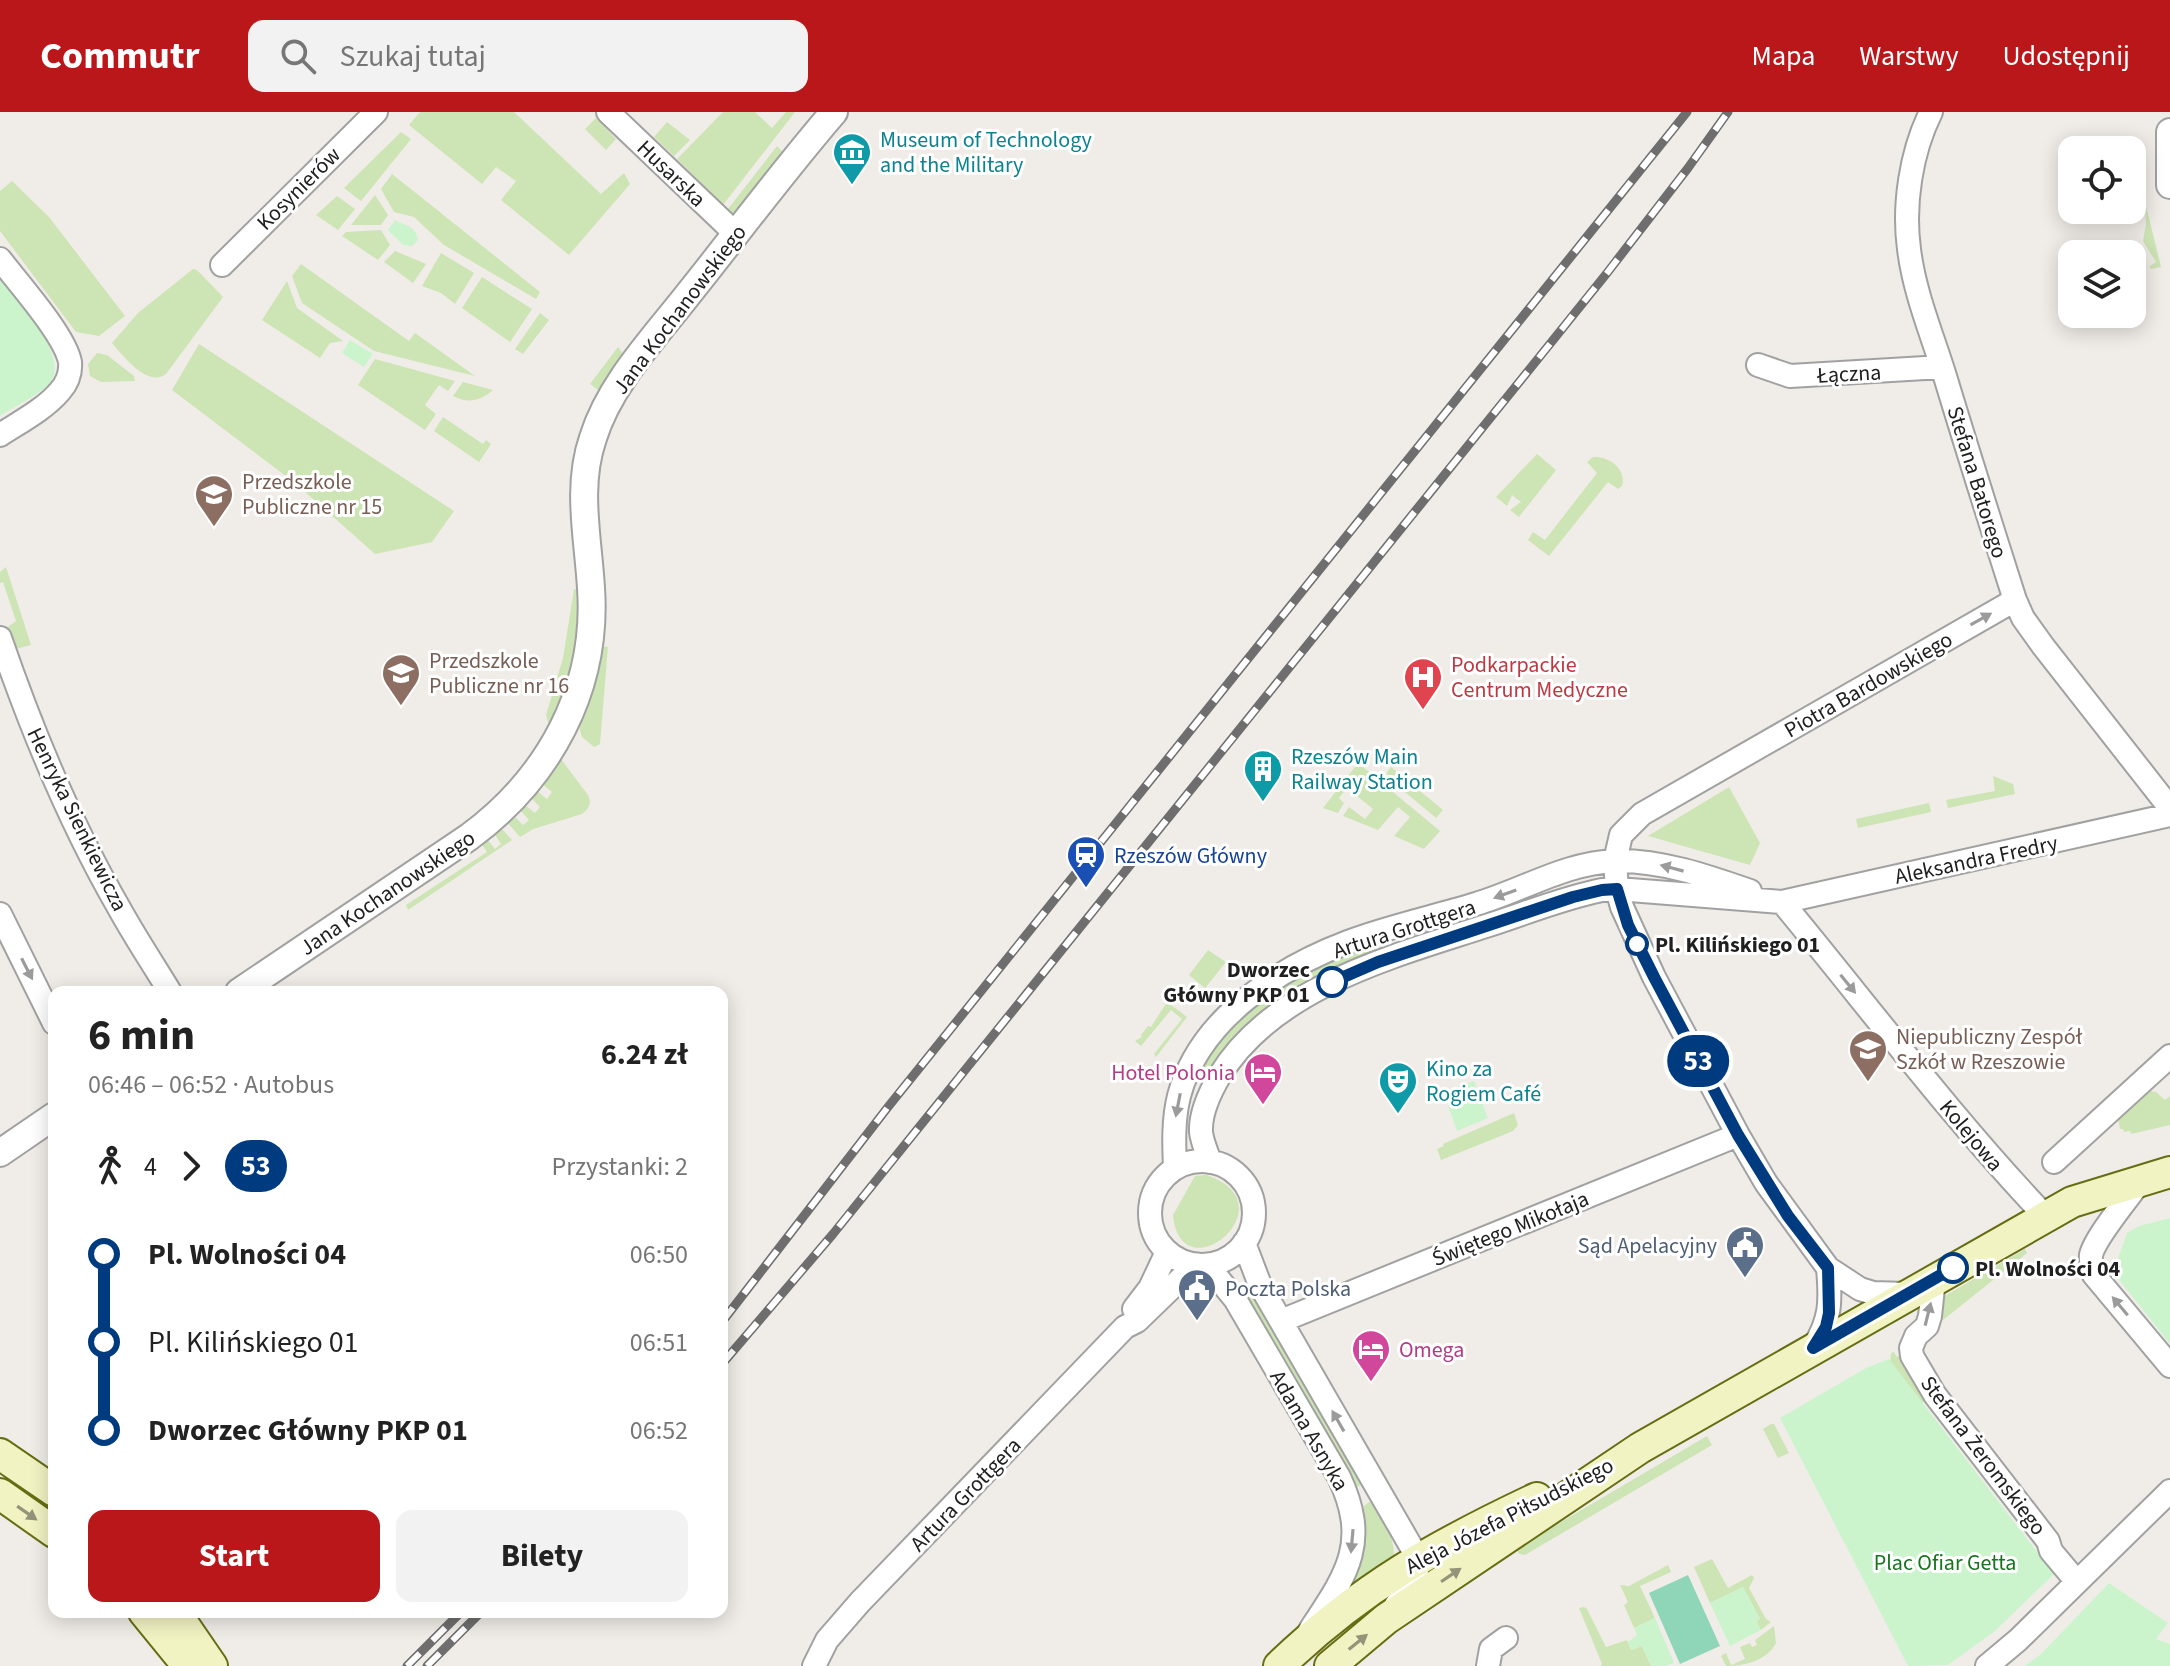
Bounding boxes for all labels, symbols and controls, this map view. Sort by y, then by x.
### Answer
search box [248,20,808,92]
text: Commutr [40,29,200,83]
icon: search [276,34,320,78]
text: Szukaj tutaj [340,35,486,78]
text: Mapa [1752,36,1815,76]
text: Warstwy [1859,36,1958,76]
text: Udostępnij [2002,36,2130,76]
place label: Museum of Technology and the Military [880,124,1093,181]
museum icon: Museum of Technology and the Military [831,131,873,186]
street label: Husarska [630,133,713,215]
map controls [2058,136,2146,328]
button: locate [2058,136,2146,224]
street label: Kosynierów [249,139,348,238]
street label: Jana Kochanowskiego [605,218,754,401]
button: layers [2058,240,2146,328]
street label: Łączna [1815,356,1882,392]
street label: Stefana Batorego [1939,402,2015,562]
place label: Przedszkole Publiczne nr 15 [242,466,382,523]
school or university icon: Przedszkole Publiczne nr 15 [193,473,235,528]
one-way arrow [1970,613,1993,626]
street label: Piotra Bardowskiego [1778,624,1959,746]
place label: Przedszkole Publiczne nr 16 [429,645,569,702]
place label: Podkarpackie Centrum Medyczne [1451,649,1628,706]
school or university icon: Przedszkole Publiczne nr 16 [380,652,422,707]
hospital icon: Podkarpackie Centrum Medyczne [1402,656,1444,711]
street label: Henryka Sienkiewicza [19,722,135,917]
place label: Rzeszów Main Railway Station [1291,741,1433,798]
building icon: Rzeszów Main Railway Station [1242,748,1284,803]
street label: Jana Kochanowskiego [293,822,482,964]
street label: Aleksandra Fredry [1892,827,2061,893]
station icon: Rzeszów Główny [1065,834,1107,889]
place label: Rzeszów Główny [1114,840,1268,872]
one-way arrow [1660,861,1685,873]
one-way arrow [1493,888,1517,901]
street label: Artura Grottgera [1329,891,1480,967]
place label: Pl. Kilińskiego 01 [1655,929,1820,961]
marker: Pl. Kilińskiego 01 [1626,933,1648,955]
place label: Dworzec Główny PKP 01 [1163,954,1310,1011]
one-way arrow [20,957,33,980]
marker: Dworzec Główny PKP 01 [1317,967,1347,997]
one-way arrow [1839,974,1856,994]
text: 6 min [88,1004,195,1067]
place label: Niepubliczny Zespół Szkół w Rzeszowie [1896,1021,2083,1078]
school or university icon: Niepubliczny Zespół Szkół w Rzeszowie [1847,1028,1889,1083]
text: 6.24 zł [601,1033,688,1076]
line badge: 53 [1662,1035,1734,1087]
text: 53 [1683,1041,1713,1081]
hotel icon: Hotel Polonia [1242,1051,1284,1106]
place label: Kino za Rogiem Café [1426,1053,1541,1110]
place label: Hotel Polonia [1111,1057,1235,1089]
theatre icon: Kino za Rogiem Café [1377,1060,1419,1115]
text: 06:46 – 06:52 · Autobus [88,1066,334,1103]
one-way arrow [1171,1093,1183,1118]
street label: Kolejowa [1932,1093,2011,1178]
icon: walk [88,1144,132,1188]
icon: forward [169,1144,213,1188]
text: 53 [241,1146,271,1186]
text: 4 [144,1148,157,1185]
text: Przystanki: 2 [551,1148,688,1185]
street label: Świętego Mikołaja [1427,1183,1594,1275]
public building icon: Sąd Apelacyjny [1724,1224,1766,1279]
place label: Sąd Apelacyjny [1578,1230,1718,1262]
text: Pl. Wolności 04 [148,1233,346,1276]
text: 06:50 [630,1236,688,1273]
marker: Pl. Wolności 04 [1938,1253,1968,1283]
place label: Pl. Wolności 04 [1975,1253,2121,1285]
public building icon: Poczta Polska [1176,1267,1218,1322]
place label: Poczta Polska [1225,1273,1351,1305]
one-way arrow [2112,1297,2129,1317]
one-way arrow [1922,1302,1935,1327]
text: Pl. Kilińskiego 01 [148,1321,358,1364]
text: 06:51 [630,1324,688,1361]
hotel icon: Omega [1350,1328,1392,1383]
place label: Omega [1399,1334,1464,1366]
street label: Adama Asnyka [1262,1364,1357,1497]
street label: Stefana Żeromskiego [1912,1369,2054,1542]
text: Dworzec Główny PKP 01 [148,1409,468,1452]
one-way arrow [1331,1409,1345,1432]
text: 06:52 [630,1412,688,1449]
street label: Artura Grottgera [903,1430,1029,1559]
street label: Aleja Józefa Piłsudskiego [1400,1449,1619,1582]
one-way arrow [17,1505,38,1520]
button: Start [88,1510,380,1602]
button: Bilety [396,1510,688,1602]
one-way arrow [1346,1529,1359,1554]
park label: Plac Ofiar Getta [1874,1547,2016,1579]
one-way arrow [1440,1568,1461,1583]
one-way arrow [1348,1634,1368,1651]

